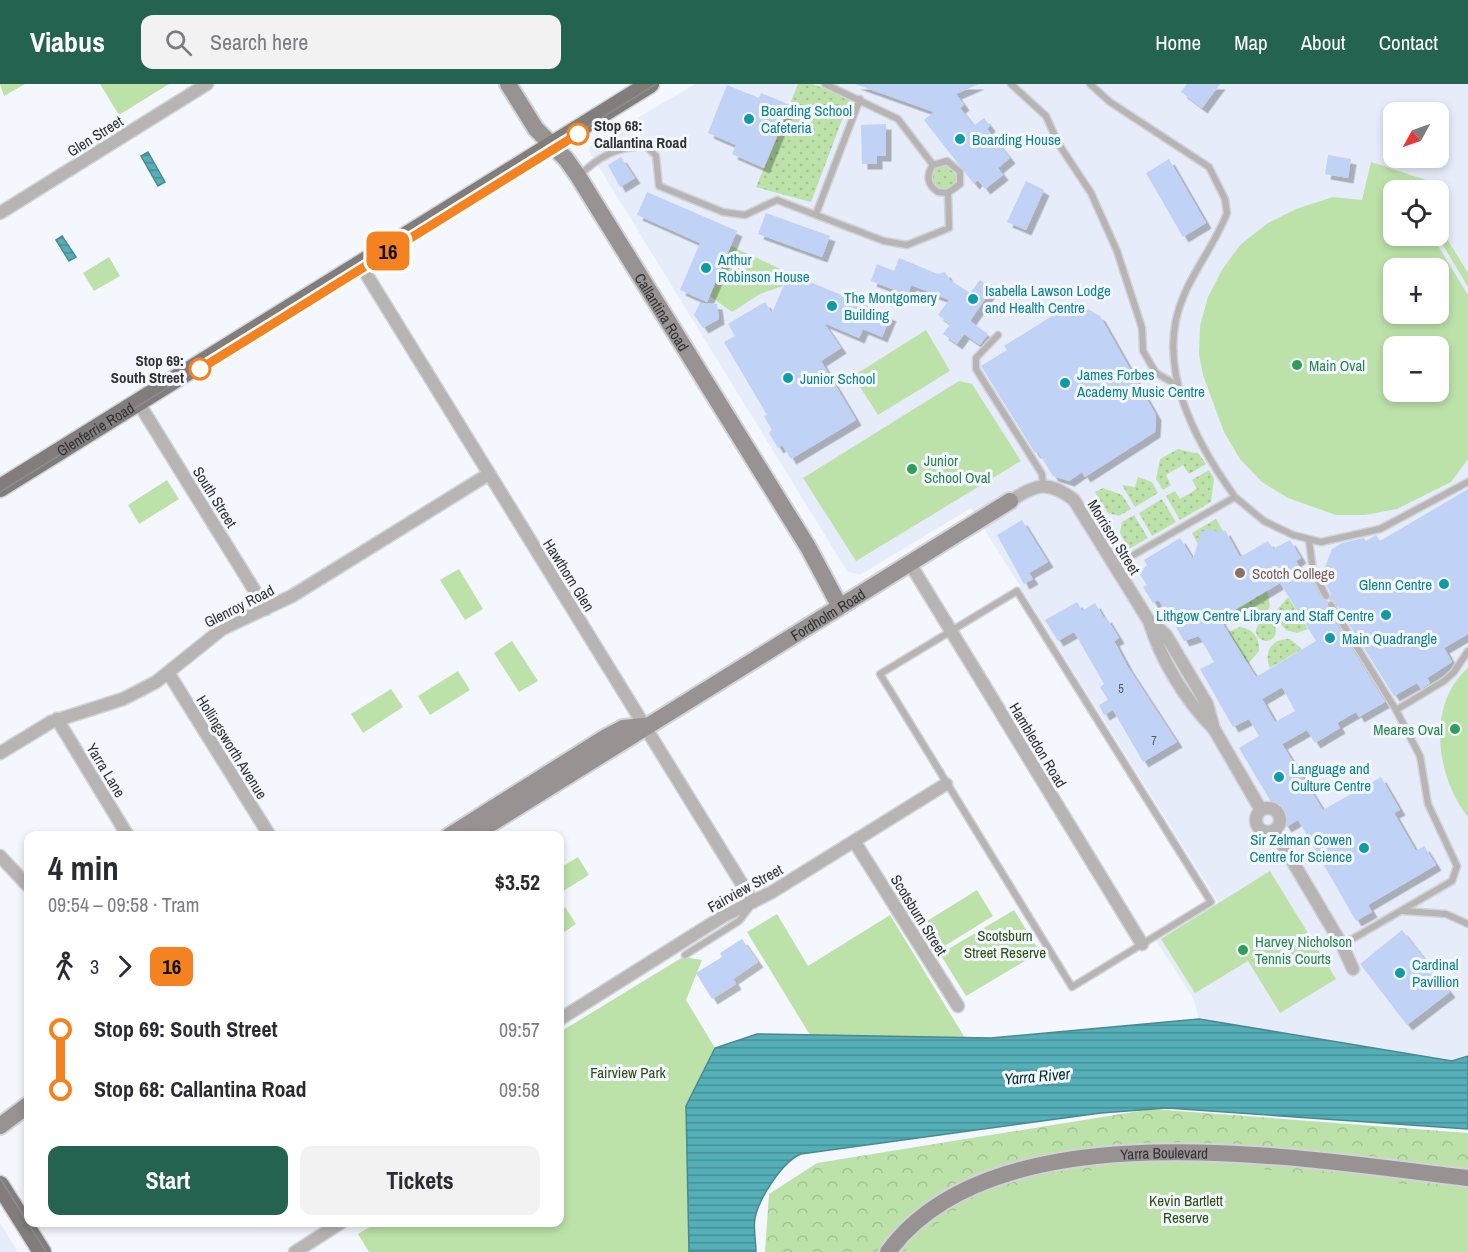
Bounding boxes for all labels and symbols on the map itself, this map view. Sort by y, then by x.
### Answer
place label: Boarding School Cafeteria [761,100,852,138]
north arrow [1383,102,1449,168]
street label: Glen Street [63,110,127,161]
marker: Boarding School Cafeteria [742,112,756,126]
place label: Stop 68: Callantina Road [594,115,687,153]
marker: Stop 68: Callantina Road [567,123,589,145]
place label: Boarding House [972,129,1061,150]
marker: Boarding House [953,132,967,146]
line badge: 16 [361,232,415,270]
place label: Arthur Robinson House [717,249,810,287]
marker: Arthur Robinson House [699,261,713,275]
street label: Callantina Road [630,269,694,355]
place label: Isabella Lawson Lodge and Health Centre [985,280,1111,318]
place label: The Montgomery Building [844,287,938,325]
marker: Isabella Lawson Lodge and Health Centre [966,292,980,306]
marker: The Montgomery Building [825,299,839,313]
place label: Stop 69: South Street [111,350,184,388]
place label: Main Oval [1309,355,1365,376]
marker: Stop 69: South Street [189,358,211,380]
marker: Main Oval [1290,358,1304,372]
place label: James Forbes Academy Music Centre [1076,364,1205,402]
place label: Junior School [800,368,875,389]
marker: Junior School [781,371,795,385]
marker: James Forbes Academy Music Centre [1058,376,1072,390]
street label: Glenferrie Road [52,397,138,461]
place label: Junior School Oval [924,450,990,488]
street label: South Street [188,462,242,532]
marker: Junior School Oval [905,462,919,476]
street label: Morrison Street [1083,495,1146,579]
street label: Hawthorn Glen [538,535,600,615]
place label: Scotch College [1252,563,1335,584]
marker: Scotch College [1233,566,1247,580]
place label: Glenn Centre [1359,574,1432,595]
marker: Glenn Centre [1437,577,1451,591]
street label: Glenroy Road [200,579,278,633]
street label: Fordholm Road [786,583,869,645]
place label: Lithgow Centre Library and Staff Centre [1156,605,1374,626]
marker: Lithgow Centre Library and Staff Centre [1379,608,1393,622]
place label: Main Quadrangle [1342,628,1437,649]
marker: Main Quadrangle [1323,631,1337,645]
house number: 5 [1118,681,1124,697]
street label: Hollingsworth Avenue [192,691,272,803]
street label: Hambledon Road [1004,699,1072,791]
place label: Meares Oval [1373,719,1443,740]
marker: Meares Oval [1448,722,1462,736]
house number: 7 [1151,733,1157,749]
street label: Yarra Lane [82,739,131,801]
place label: Language and Culture Centre [1291,758,1371,796]
marker: Language and Culture Centre [1272,770,1286,784]
place label: Sir Zelman Cowen Centre for Science [1249,829,1352,867]
marker: Sir Zelman Cowen Centre for Science [1357,841,1371,855]
street label: Fairview Street [704,858,787,917]
street label: Scotsburn Street [886,871,952,960]
park label: Scotsburn Street Reserve [964,925,1046,963]
place label: Harvey Nicholson Tennis Courts [1255,931,1352,969]
marker: Harvey Nicholson Tennis Courts [1236,943,1250,957]
place label: Cardinal Pavillion [1412,954,1459,992]
marker: Cardinal Pavillion [1393,966,1407,980]
park label: Fairview Park [590,1062,666,1083]
water label: Yarra River [1003,1062,1071,1090]
street label: Yarra Boulevard [1119,1142,1208,1165]
park label: Kevin Bartlett Reserve [1149,1190,1223,1228]

